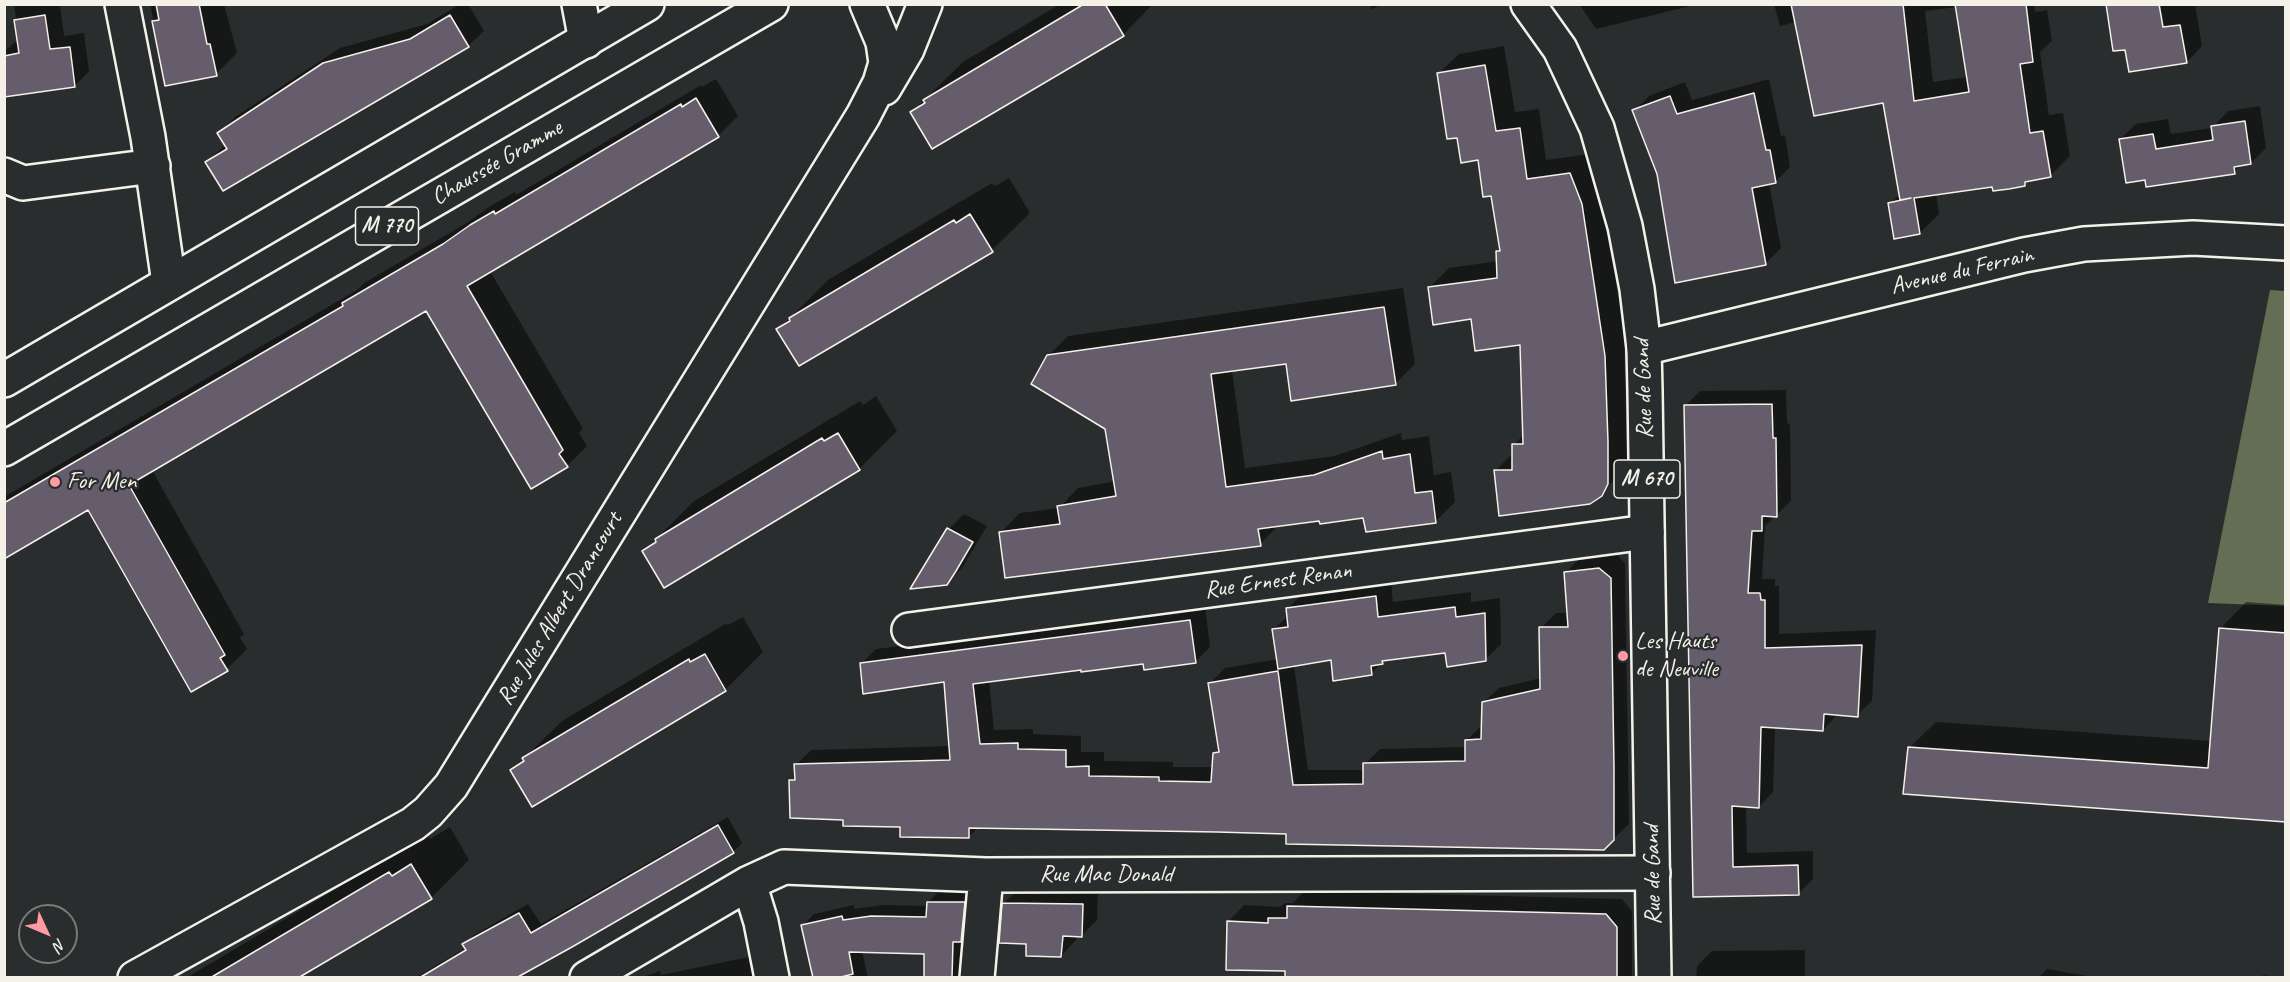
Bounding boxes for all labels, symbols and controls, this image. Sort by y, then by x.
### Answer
street label: Chaussée Gramme [426,114,568,212]
road number: M 770 [356,207,418,245]
street label: Avenue du Ferrain [1888,241,2036,301]
street label: Rue de Gand [1628,338,1660,440]
road number: M 670 [1614,460,1680,498]
place label: For Men [67,468,136,496]
marker: For Men [48,475,62,489]
street label: Rue Jules Albert Drancourt [491,507,629,711]
street label: Rue Ernest Renan [1203,556,1353,606]
place label: Les Hauts de Neuville [1635,628,1718,684]
marker: Les Hauts de Neuville [1616,649,1630,663]
street label: Rue de Gand [1638,825,1668,925]
street label: Rue Mac Donald [1039,861,1173,889]
north arrow [18,904,78,964]
text: N [49,935,70,956]

